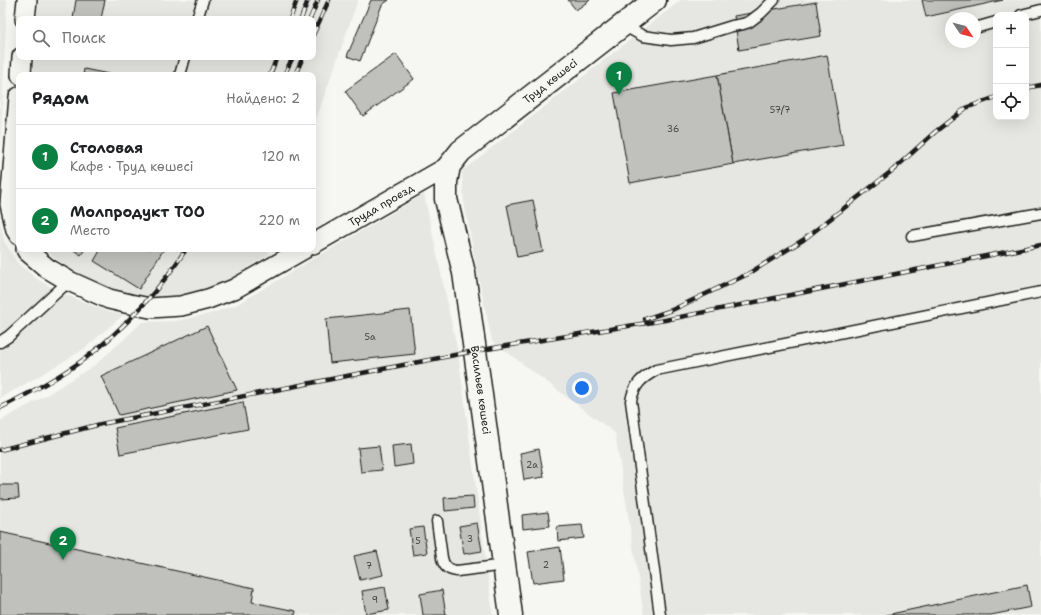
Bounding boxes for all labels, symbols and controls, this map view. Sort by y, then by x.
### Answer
north arrow [945,12,981,48]
map controls [993,12,1029,120]
button: + [993,12,1029,48]
search box [16,16,316,60]
icon: search [30,27,52,49]
text: Поиск [62,28,106,48]
button: − [993,48,1029,84]
street label: Труд көшесі [520,55,581,107]
pin: 1 [606,62,632,95]
button: locate [993,84,1029,120]
text: Рядом [32,87,89,109]
text: Найдено: 2 [226,90,300,107]
house number: 57/7 [770,104,790,116]
house number: 36 [667,123,679,135]
text: Столовая [70,138,143,158]
text: 1 [42,148,48,165]
text: 120 m [262,148,300,165]
text: Кафе · Труд көшесі [70,158,193,175]
street label: Труда проезд [346,181,417,230]
text: Молпродукт ТОО [70,202,205,222]
text: 2 [40,212,50,229]
text: 220 m [258,212,300,229]
text: Место [70,222,110,239]
house number: 5а [364,331,376,343]
street label: Васильев көшесі [467,345,494,436]
your location [572,378,592,398]
house number: 2а [526,459,538,471]
pin: 2 [50,527,76,560]
house number: 3 [467,533,473,545]
house number: 5 [415,535,421,547]
house number: 2 [543,559,549,571]
house number: 7 [366,560,372,572]
house number: 9 [372,594,378,606]

